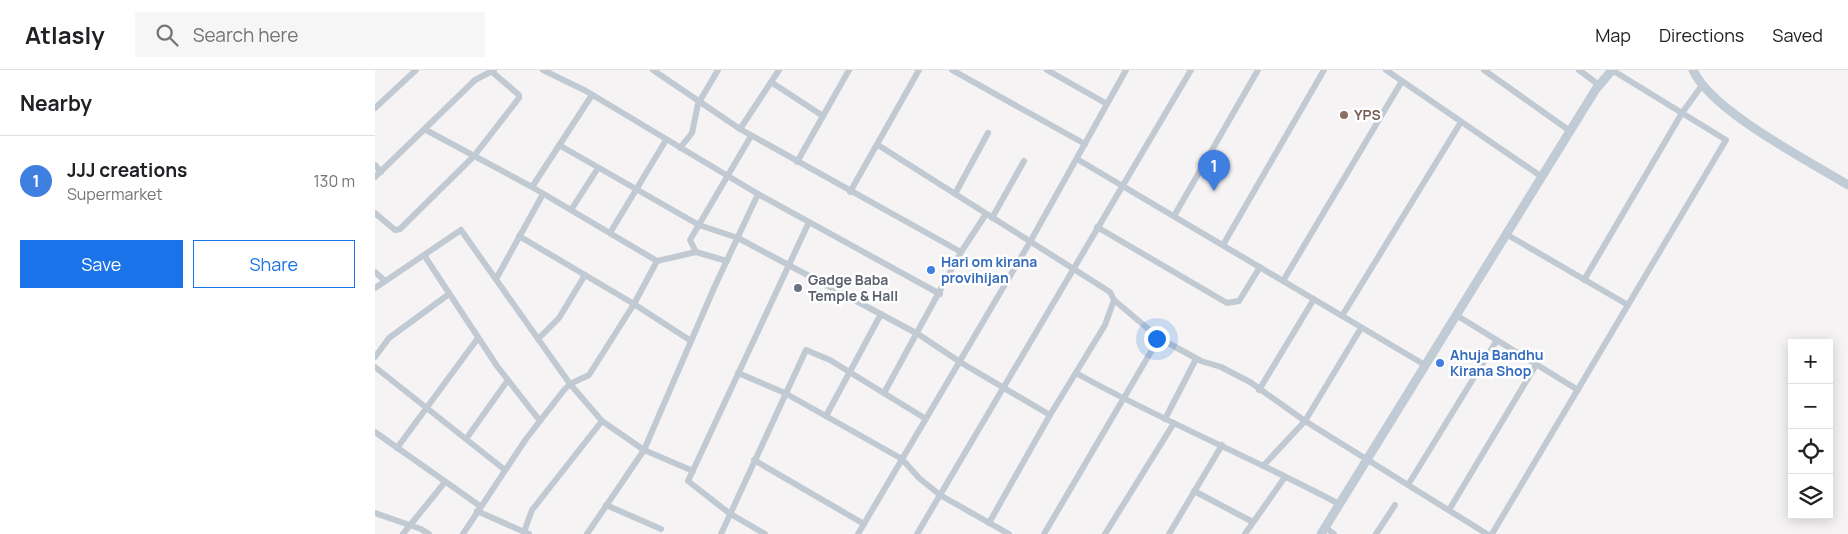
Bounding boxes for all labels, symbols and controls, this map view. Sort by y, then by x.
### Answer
search box [135,12,485,57]
text: Atlasly [25,18,105,51]
icon: search [153,21,181,49]
text: Search here [193,22,298,48]
text: Map [1595,23,1631,47]
text: Directions [1659,23,1744,47]
text: Saved [1772,23,1823,47]
text: Nearby [20,89,92,117]
place label: YPS [1354,105,1381,124]
marker: YPS [1338,109,1350,121]
pin: 1 [1198,150,1230,191]
text: JJJ creations [67,157,187,183]
text: 1 [32,170,40,192]
text: 130 m [313,170,355,192]
text: Supermarket [67,183,163,205]
button: Save [20,240,183,288]
button: Share [193,240,355,288]
place label: Hari om kirana provihijan [941,252,1037,287]
marker: Hari om kirana provihijan [925,264,937,276]
place label: Gadge Baba Temple & Hall [808,270,898,305]
marker: Gadge Baba Temple & Hall [792,282,804,294]
your location [1144,326,1170,352]
map controls [1788,339,1833,519]
button: + [1788,339,1833,384]
place label: Ahuja Bandhu Kirana Shop [1450,345,1544,380]
marker: Ahuja Bandhu Kirana Shop [1434,357,1446,369]
button: − [1788,384,1833,429]
button: locate [1788,429,1833,474]
button: layers [1788,474,1833,519]

